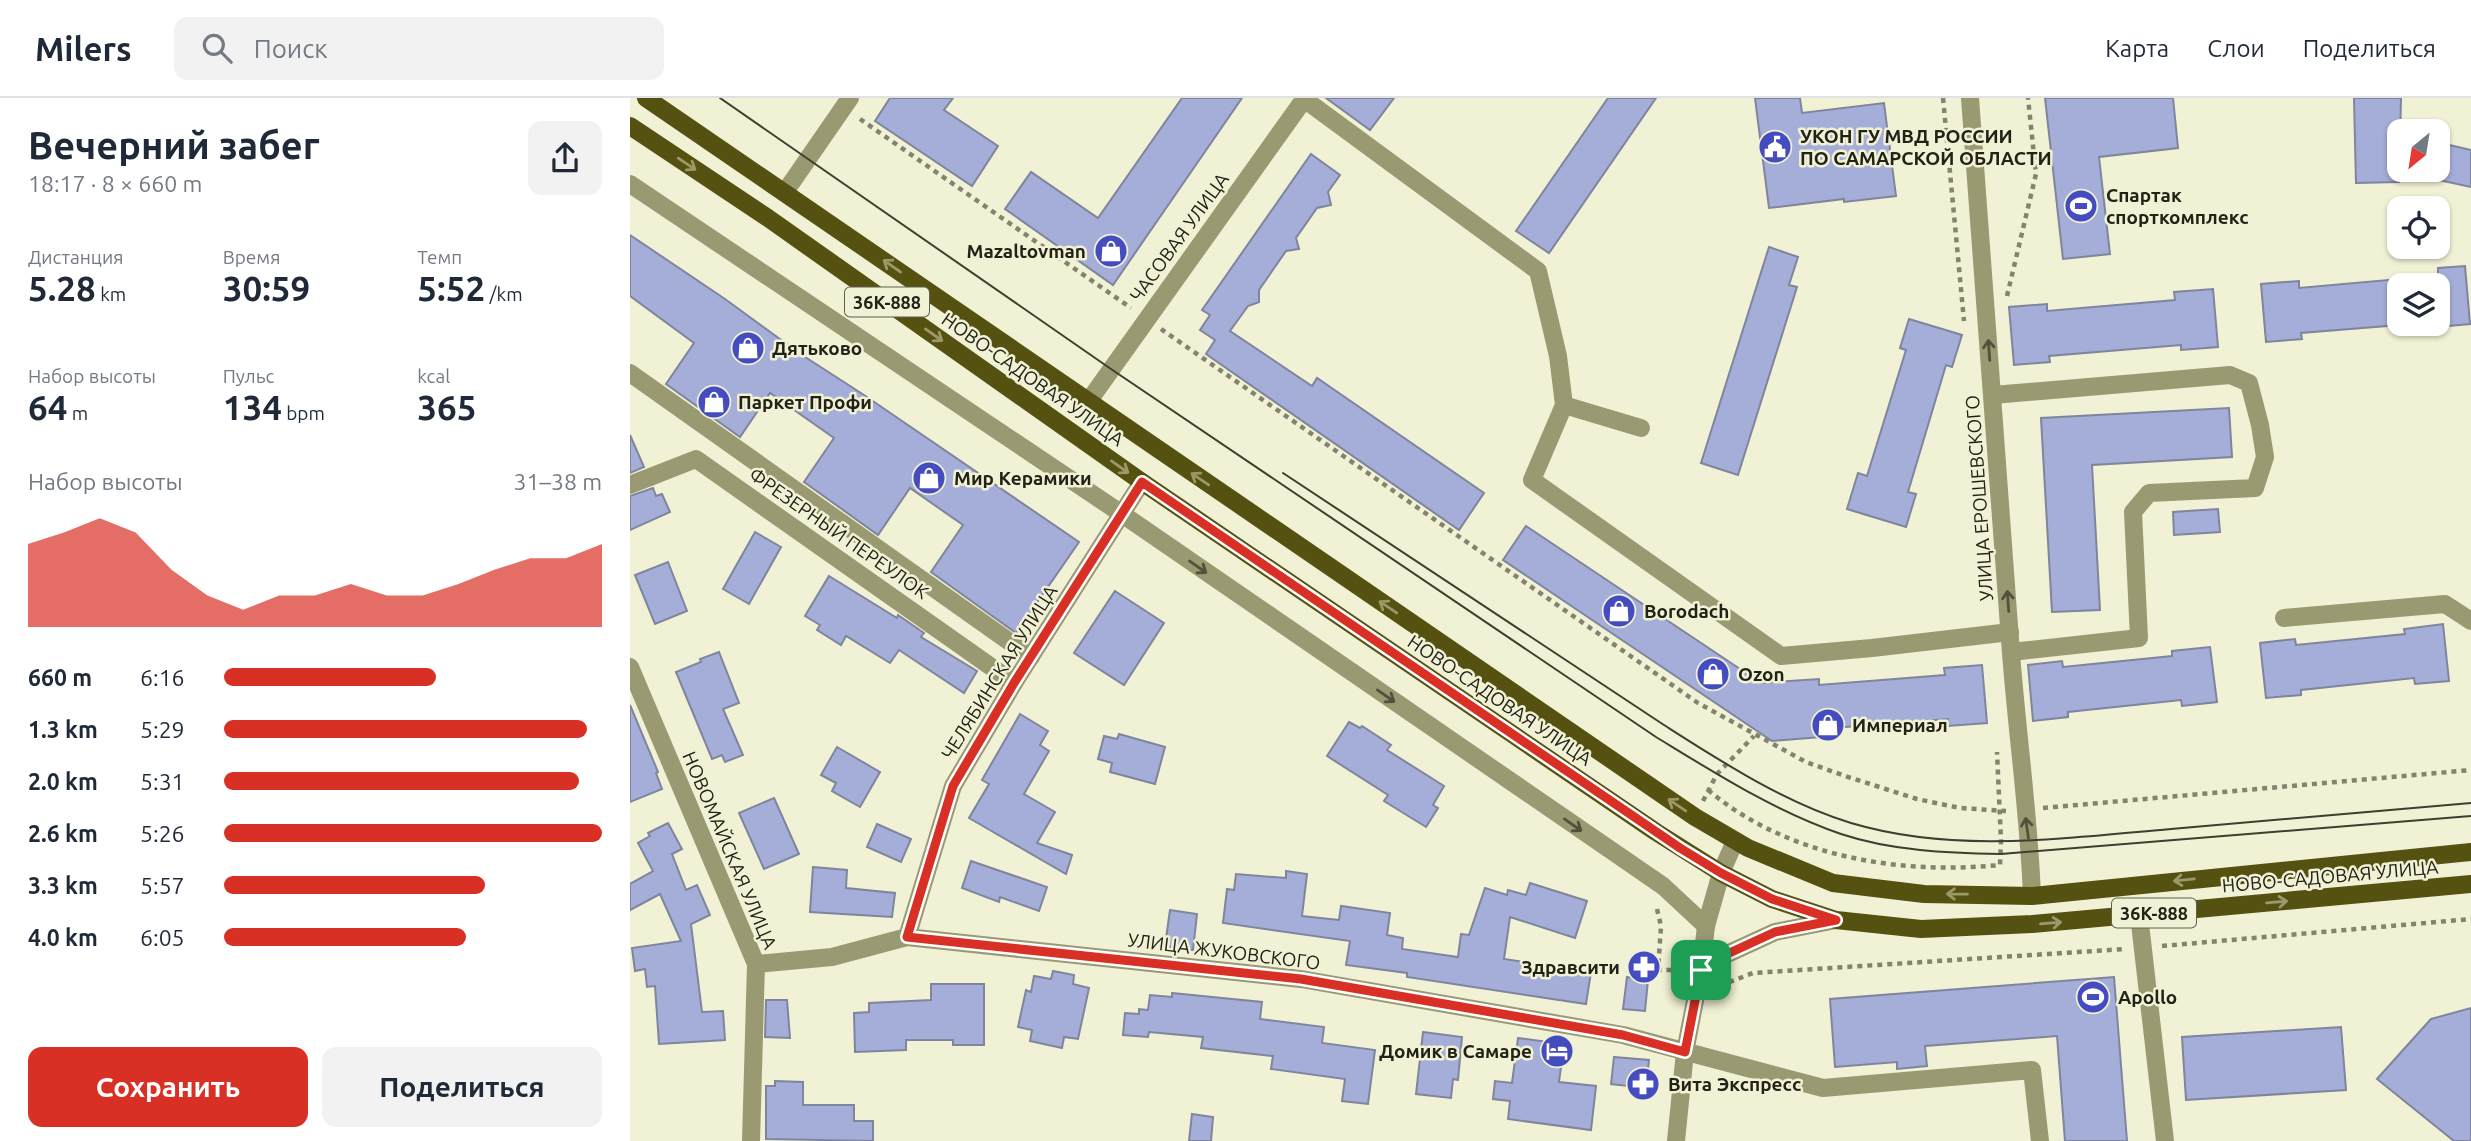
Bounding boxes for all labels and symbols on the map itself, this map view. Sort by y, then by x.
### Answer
north arrow [2387,119,2450,182]
place label: УКОН ГУ МВД РОССИИ ПО САМАРСКОЙ ОБЛАСТИ [1800,125,2052,169]
public building icon: УКОН ГУ МВД РОССИИ ПО САМАРСКОЙ ОБЛАСТИ [1756,128,1794,166]
one-way arrow [677,156,696,171]
street label: ЧАСОВАЯ УЛИЦА [1125,168,1233,306]
place label: Спартак спорткомплекс [2106,184,2248,228]
sports icon: Спартак спорткомплекс [2062,187,2100,225]
shop icon: Mazaltovman [1092,232,1130,270]
place label: Mazaltovman [967,240,1086,262]
one-way arrow [883,259,902,273]
road number: 36К-888 [845,288,929,316]
street label: НОВО-САДОВАЯ УЛИЦА [938,308,1129,451]
one-way arrow [924,328,943,343]
shop icon: Дятьково [729,329,767,367]
place label: Дятьково [772,337,862,359]
one-way arrow [1982,339,1995,361]
shop icon: Паркет Профи [695,383,733,421]
place label: Паркет Профи [738,391,872,413]
street label: УЛИЦА ЕРОШЕВСКОГО [1961,394,1997,602]
shop icon: Мир Керамики [910,459,948,497]
one-way arrow [1110,460,1129,474]
street label: ФРЕЗЕРНЫЙ ПЕРЕУЛОК [745,463,933,603]
place label: Мир Керамики [954,467,1092,489]
one-way arrow [1191,472,1210,486]
one-way arrow [1188,560,1207,574]
street label: ЧЕЛЯБИНСКАЯ УЛИЦА [936,580,1062,763]
one-way arrow [2001,590,2014,613]
shop icon: Borodach [1600,592,1638,630]
one-way arrow [1379,600,1398,615]
place label: Borodach [1644,600,1729,622]
street label: НОВО-САДОВАЯ УЛИЦА [1404,630,1597,770]
shop icon: Ozon [1694,655,1732,693]
place label: Ozon [1738,663,1785,685]
one-way arrow [1376,689,1395,703]
shop icon: Империал [1809,706,1847,744]
place label: Империал [1852,714,1948,736]
street label: НОВОМАЙСКАЯ УЛИЦА [678,748,782,953]
one-way arrow [1668,798,1687,812]
one-way arrow [1563,817,1582,832]
one-way arrow [2020,817,2033,839]
street label: НОВО-САДОВАЯ УЛИЦА [2221,856,2440,896]
one-way arrow [2173,874,2195,887]
one-way arrow [1946,888,1969,901]
one-way arrow [2265,895,2288,908]
road number: 36К-888 [2112,898,2196,928]
one-way arrow [2039,916,2061,929]
street label: УЛИЦА ЖУКОВСКОГО [1126,928,1322,974]
pin [1671,940,1731,1000]
pharmacy icon: Здравсити [1625,948,1663,986]
place label: Здравсити [1521,956,1620,978]
sports icon: Apollo [2074,978,2112,1016]
place label: Apollo [2118,986,2177,1008]
hotel icon: Домик в Самаре [1538,1032,1576,1070]
place label: Домик в Самаре [1379,1040,1532,1062]
pharmacy icon: Вита Экспресс [1624,1065,1662,1103]
place label: Вита Экспресс [1668,1073,1801,1095]

